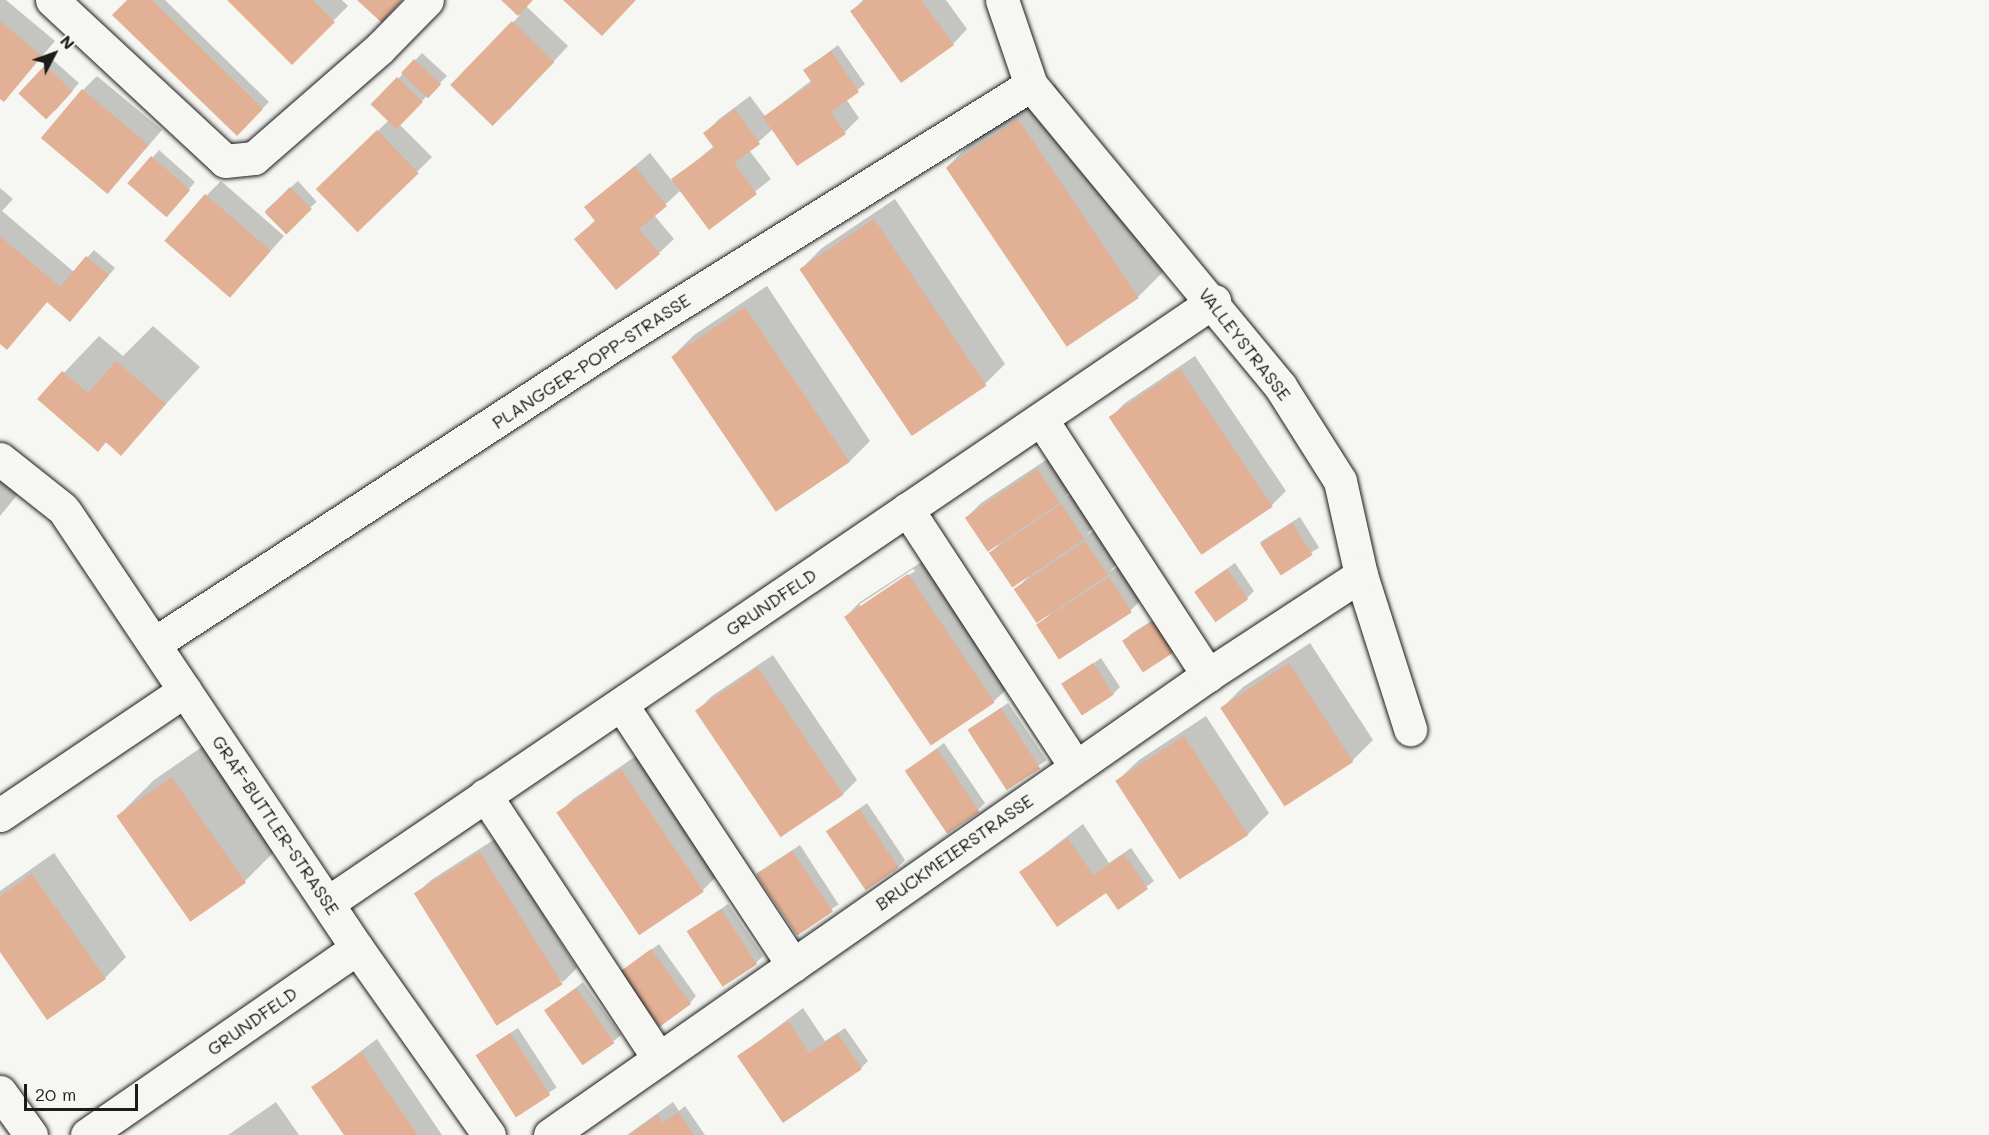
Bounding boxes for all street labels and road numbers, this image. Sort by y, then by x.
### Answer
street label: VALLEYSTRASSE [1194,283,1296,405]
street label: PLANGGER-POPP-STRASSE [488,289,694,433]
street label: GRUNDFELD [722,564,820,640]
street label: GRAF-BUTTLER-STRASSE [208,731,344,919]
street label: BRUCKMEIERSTRASSE [871,789,1037,915]
street label: GRUNDFELD [203,982,301,1060]

